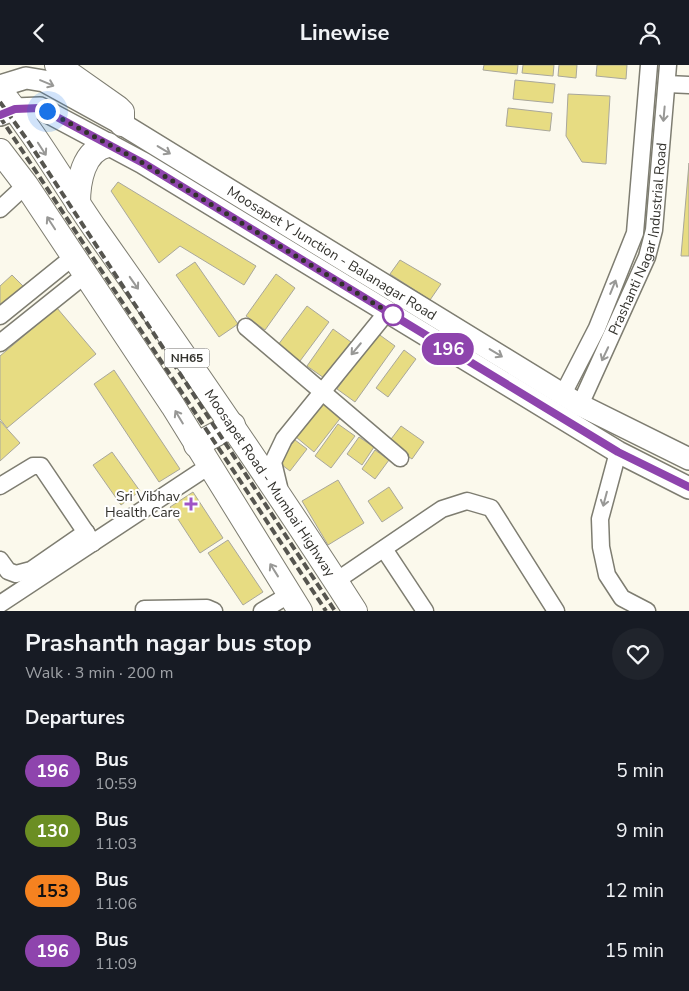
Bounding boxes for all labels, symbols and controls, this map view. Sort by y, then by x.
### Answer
text: Linewise [300,18,389,48]
icon: back [25,19,53,47]
icon: person [636,19,664,47]
one-way arrow [39,78,54,88]
your location [35,99,60,124]
one-way arrow [659,105,669,121]
one-way arrow [37,142,47,156]
street label: Prashanti Nagar Industrial Road [603,142,671,338]
one-way arrow [156,145,170,155]
street label: Moosapet Y Junction - Balanagar Road [224,181,440,324]
one-way arrow [46,216,56,230]
one-way arrow [129,276,139,290]
one-way arrow [610,279,619,294]
unlabelled marker [382,304,404,326]
line badge: 196 [419,333,477,365]
text: 196 [432,337,464,361]
one-way arrow [350,342,361,355]
one-way arrow [600,346,610,361]
road number: NH65 [164,349,210,367]
one-way arrow [489,349,503,359]
street label: Moosapet Road - Mumbai Highway [200,385,340,581]
one-way arrow [174,410,184,424]
place label: Sri Vibhav Health Care [105,487,181,522]
one-way arrow [600,491,609,507]
marker: Sri Vibhav Health Care [184,497,198,511]
one-way arrow [269,563,279,577]
text: Prashanth nagar bus stop [25,627,312,659]
button: heart [612,628,664,680]
text: Walk · 3 min · 200 m [25,662,173,684]
text: Departures [25,705,125,731]
text: Bus [95,747,128,773]
text: 5 min [616,758,664,784]
text: 196 [36,759,69,783]
text: 10:59 [95,773,137,795]
text: Bus [95,807,128,833]
text: 9 min [616,818,664,844]
text: 130 [36,819,69,843]
text: 11:03 [95,833,137,855]
text: Bus [95,867,128,893]
text: 12 min [605,878,664,904]
text: 153 [36,879,69,903]
text: 11:06 [95,893,137,915]
text: Bus [95,927,128,953]
text: 15 min [605,938,664,964]
text: 196 [36,939,69,963]
text: 11:09 [95,953,137,975]

